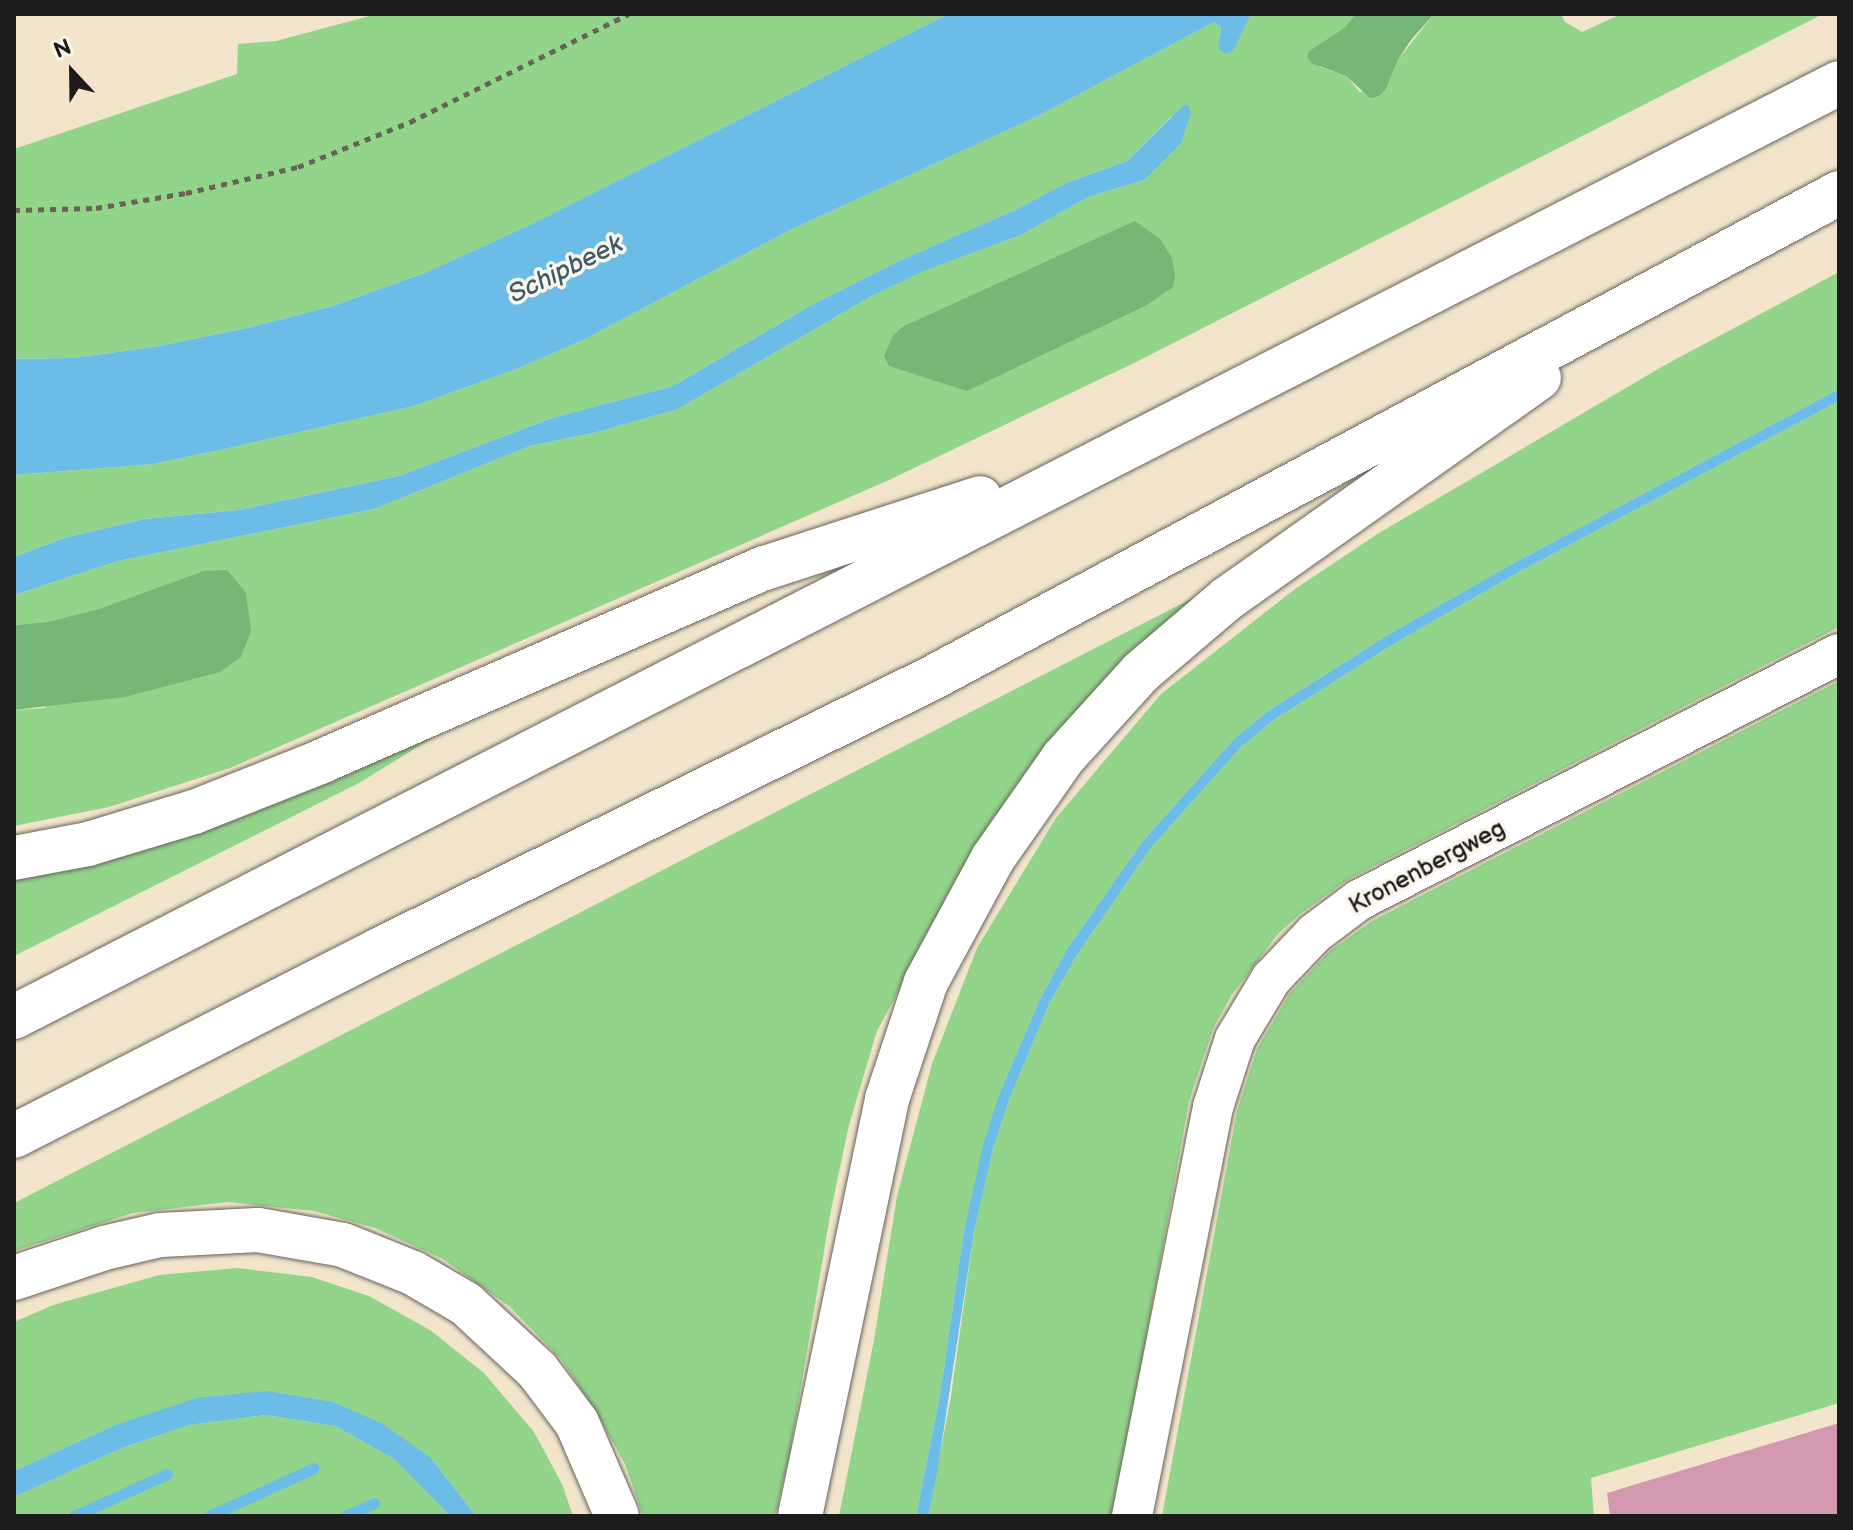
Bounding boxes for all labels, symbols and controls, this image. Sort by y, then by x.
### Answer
north arrow [32,32,112,112]
text: N [50,34,76,65]
water label: Schipbeek [504,229,628,311]
street label: Kronenbergweg [1344,814,1510,920]

